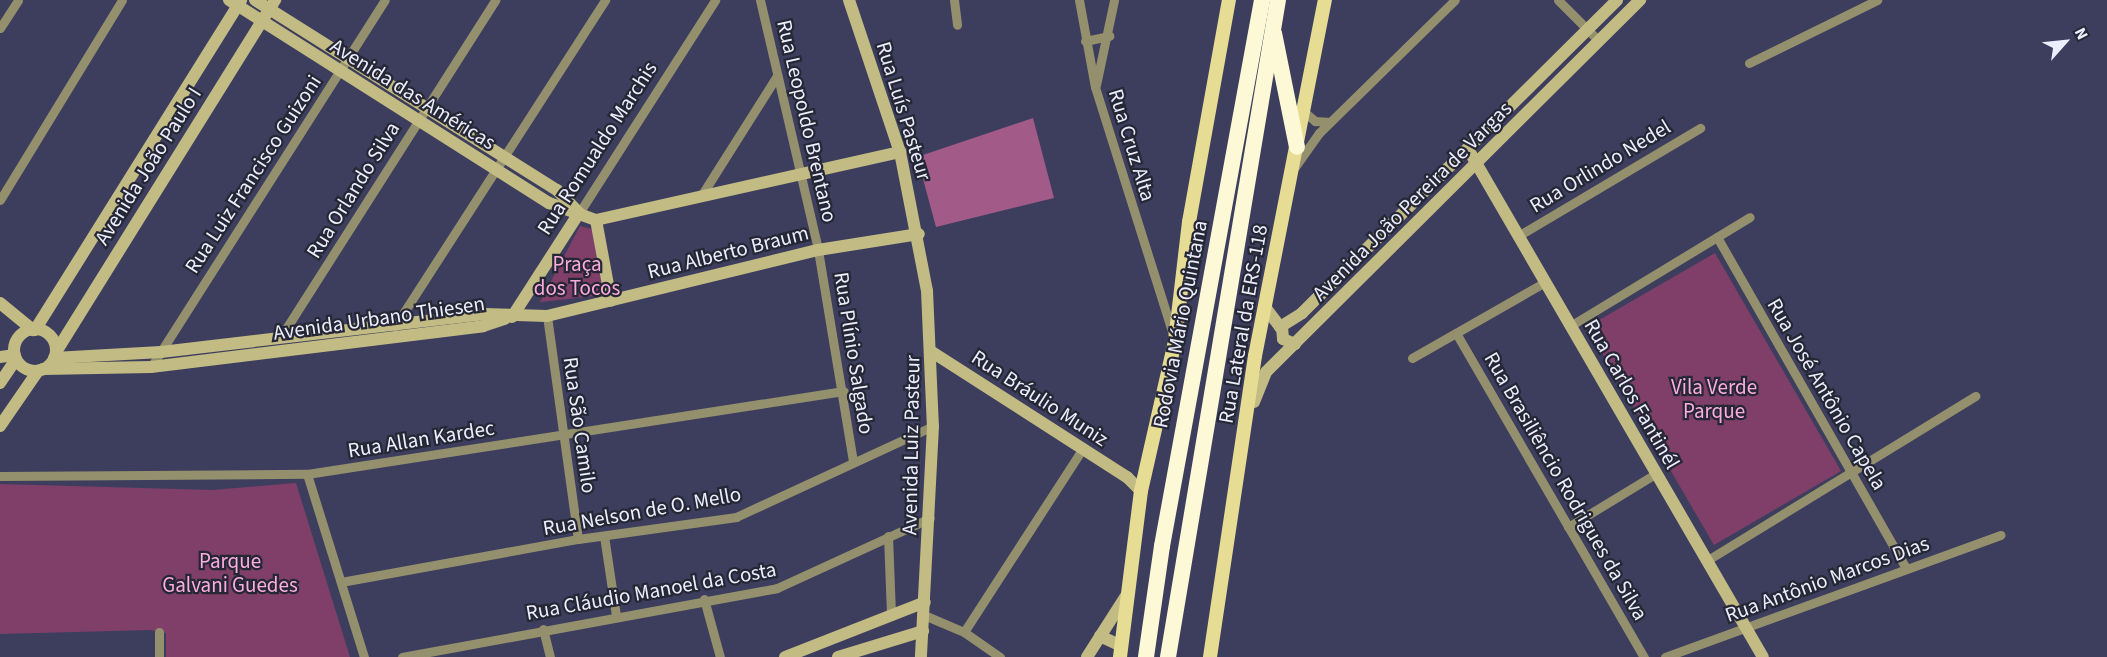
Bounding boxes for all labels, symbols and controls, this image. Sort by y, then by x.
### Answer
north arrow [2035,12,2095,72]
street label: Rua Leopoldo Brentano [771,17,843,225]
text: N [2069,24,2093,44]
street label: Avenida das Américas [326,33,500,155]
street label: Rua Luís Pasteur [871,39,937,183]
street label: Rua Romualdo Marchis [532,57,662,239]
street label: Rua Luiz Francisco Guizoni [179,70,327,278]
street label: Avenida João Paulo I [89,82,207,250]
street label: Rua Cruz Alta [1103,86,1161,204]
street label: Avenida João Pereira de Vargas [1307,96,1517,306]
street label: Rua Orlindo Nedel [1525,114,1675,218]
street label: Rua Orlando Silva [301,117,405,263]
street label: Rodovia Mário Quintana [1147,218,1213,430]
street label: Rua Alberto Braum [645,220,811,284]
street label: Rua Lateral da ERS-118 [1213,223,1273,425]
park label: Praça dos Tocos [534,251,620,301]
street label: Rua Plínio Salgado [829,270,879,436]
street label: Avenida Urbano Thiesen [272,291,486,345]
street label: Rua José Antônio Capela [1762,294,1892,494]
street label: Rua Carlos Fantinél [1579,315,1685,473]
street label: Rua Bráulio Muniz [967,344,1113,452]
street label: Rua Brasiliêncio Rodrigues da Silva [1479,347,1653,625]
street label: Rua São Camilo [558,355,602,495]
street label: Avenida Luiz Pasteur [897,355,925,535]
park label: Vila Verde Parque [1671,374,1757,424]
street label: Rua Allan Kardec [346,415,496,463]
street label: Rua Nelson de O. Mello [541,481,743,541]
street label: Rua Antônio Marcos Dias [1722,530,1932,628]
park label: Parque Galvani Guedes [162,548,298,598]
street label: Rua Cláudio Manoel da Costa [524,557,778,625]

